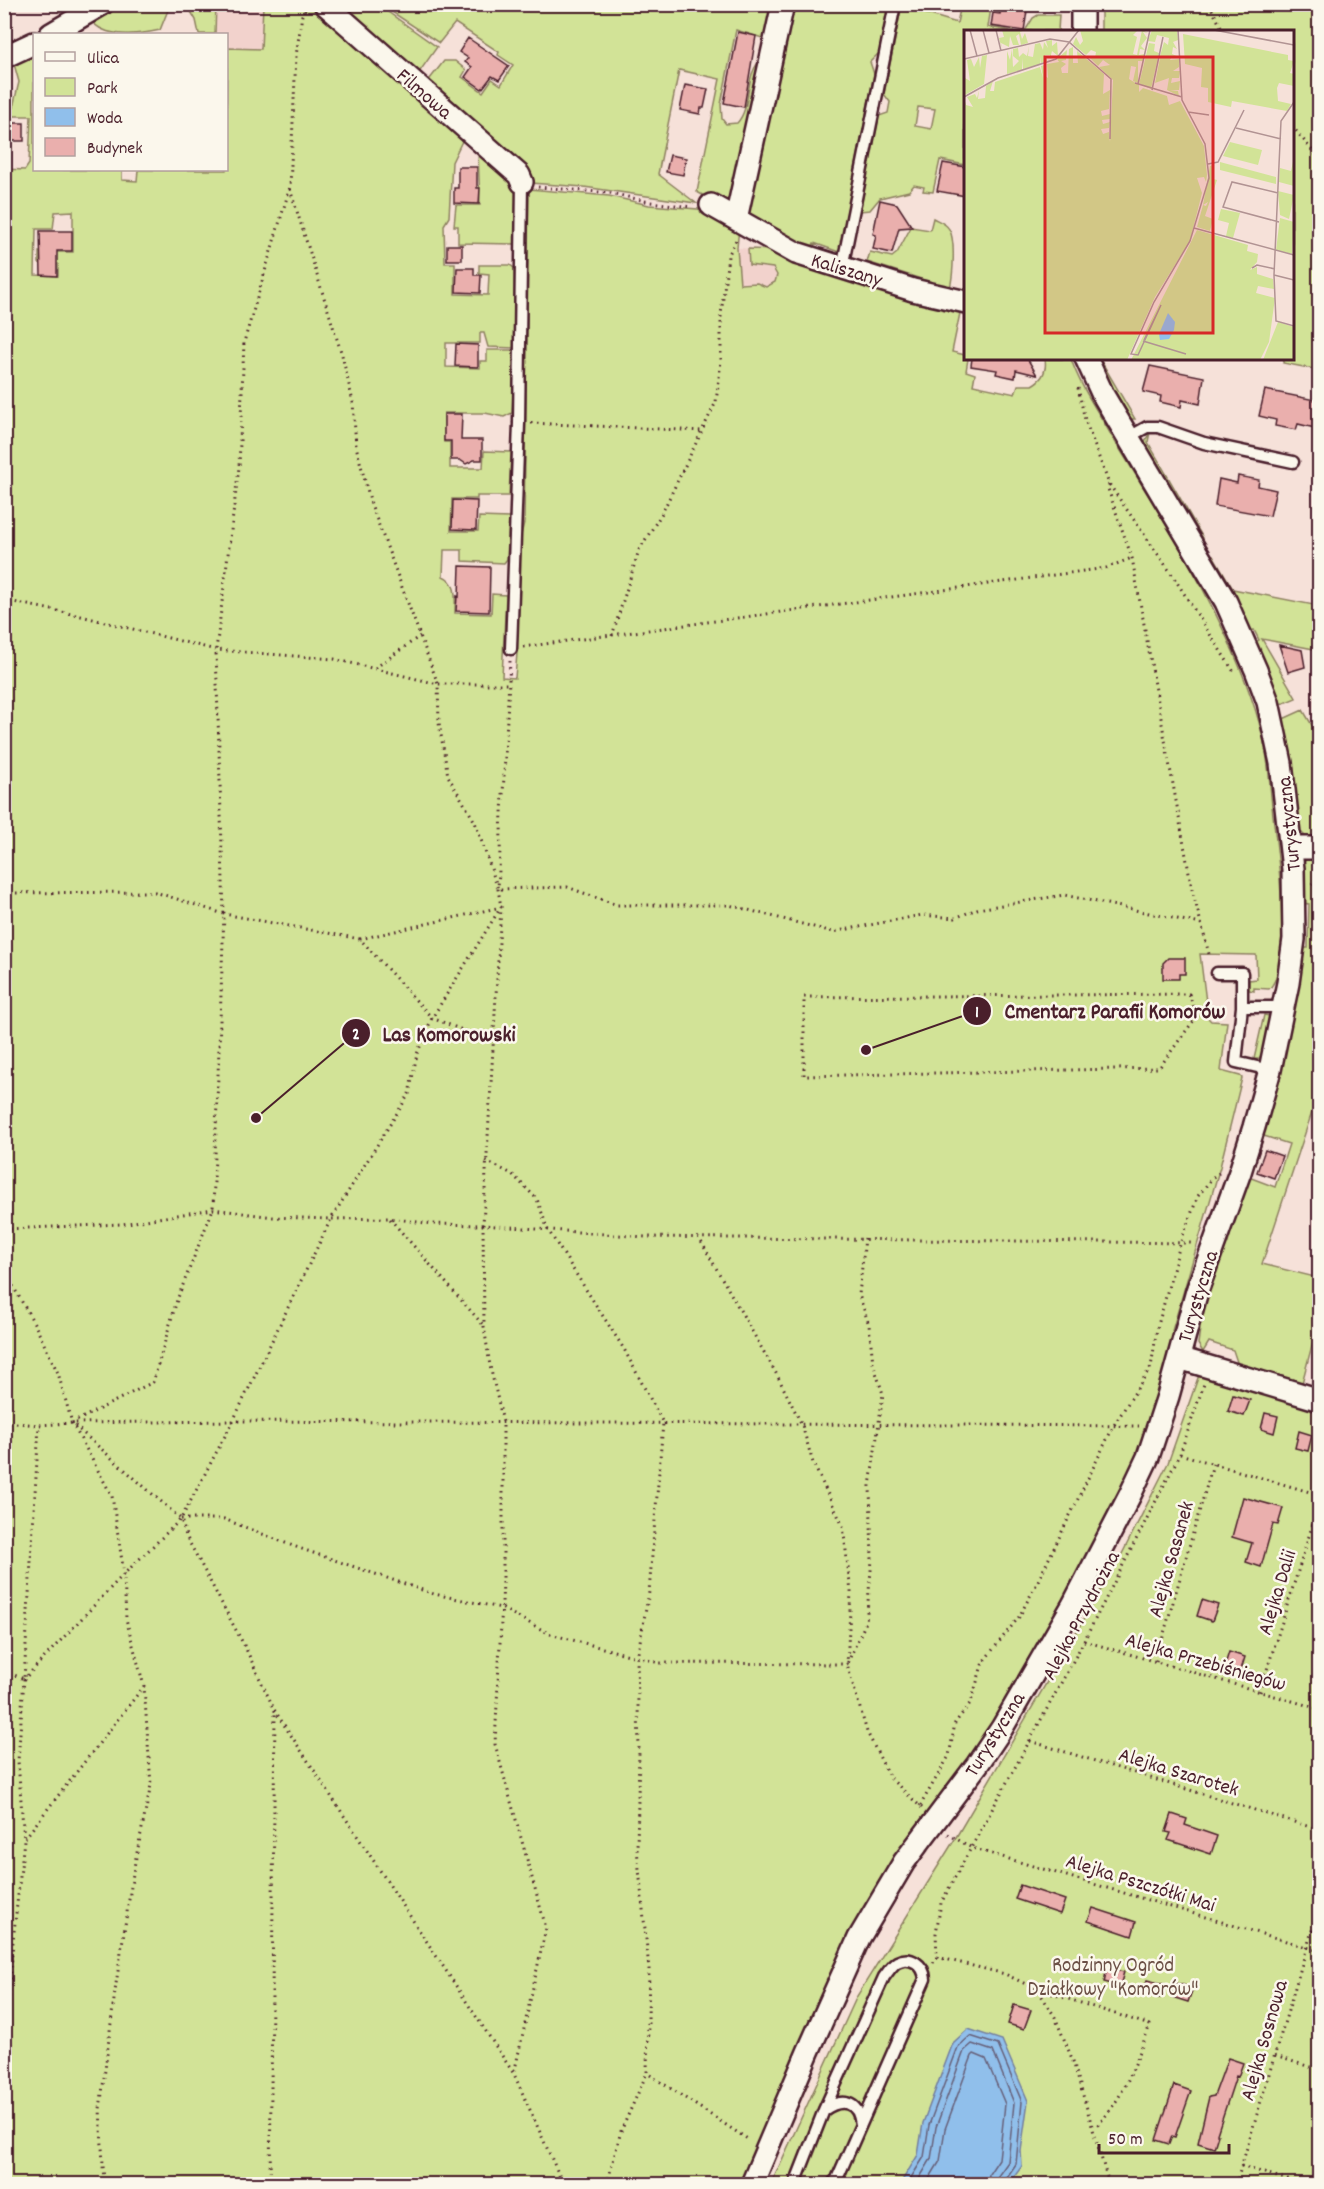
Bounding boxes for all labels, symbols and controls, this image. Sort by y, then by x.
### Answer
inset map [964,30,1294,360]
legend [33,33,228,171]
text: Ulica [87,47,119,72]
street label: Filmowa [389,63,458,129]
text: Park [87,77,118,102]
text: Woda [87,107,123,132]
text: Budynek [87,137,143,162]
street label: Kaliszany [807,247,886,297]
street label: Turystyczna [1271,774,1311,872]
callout: Cmentarz Parafii Komorów [962,991,1237,1031]
text: Cmentarz Parafii Komorów [1005,998,1225,1029]
text: 1 [975,1001,979,1026]
callout: Las Komorowski [341,1013,527,1053]
text: Las Komorowski [383,1021,515,1052]
text: 2 [352,1023,360,1048]
street label: Turystyczna [1172,1246,1228,1347]
street label: Alejka Sasanek [1142,1498,1204,1622]
street label: Alejka Przydrożna [1036,1545,1130,1686]
street label: Alejka Dalii [1252,1546,1306,1639]
street label: Alejka Przebiśniegów [1121,1627,1289,1701]
street label: Turystyczna [959,1686,1035,1784]
street label: Alejka Szarotek [1114,1741,1242,1806]
street label: Alejka Pszczółki Mai [1062,1848,1219,1922]
park label: Rodzinny Ogród Działkowy "Komorów" [1027,1952,1199,2006]
street label: Alejka Sosnowa [1234,1976,1298,2105]
scale bar [1099,2117,1230,2155]
text: 50 m [1108,2128,1143,2153]

